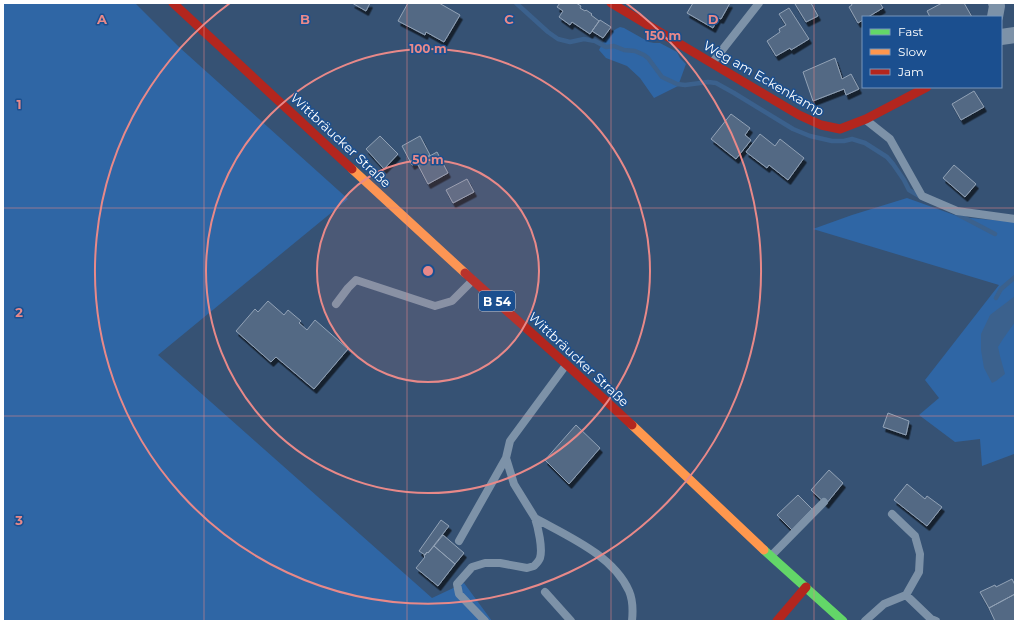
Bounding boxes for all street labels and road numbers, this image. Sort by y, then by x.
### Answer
street label: Weg am Eckenkamp [701,37,827,119]
street label: Wittbräucker Straße [288,89,395,191]
road number: B 54 [479,291,515,311]
street label: Wittbräucker Straße [526,308,633,410]

